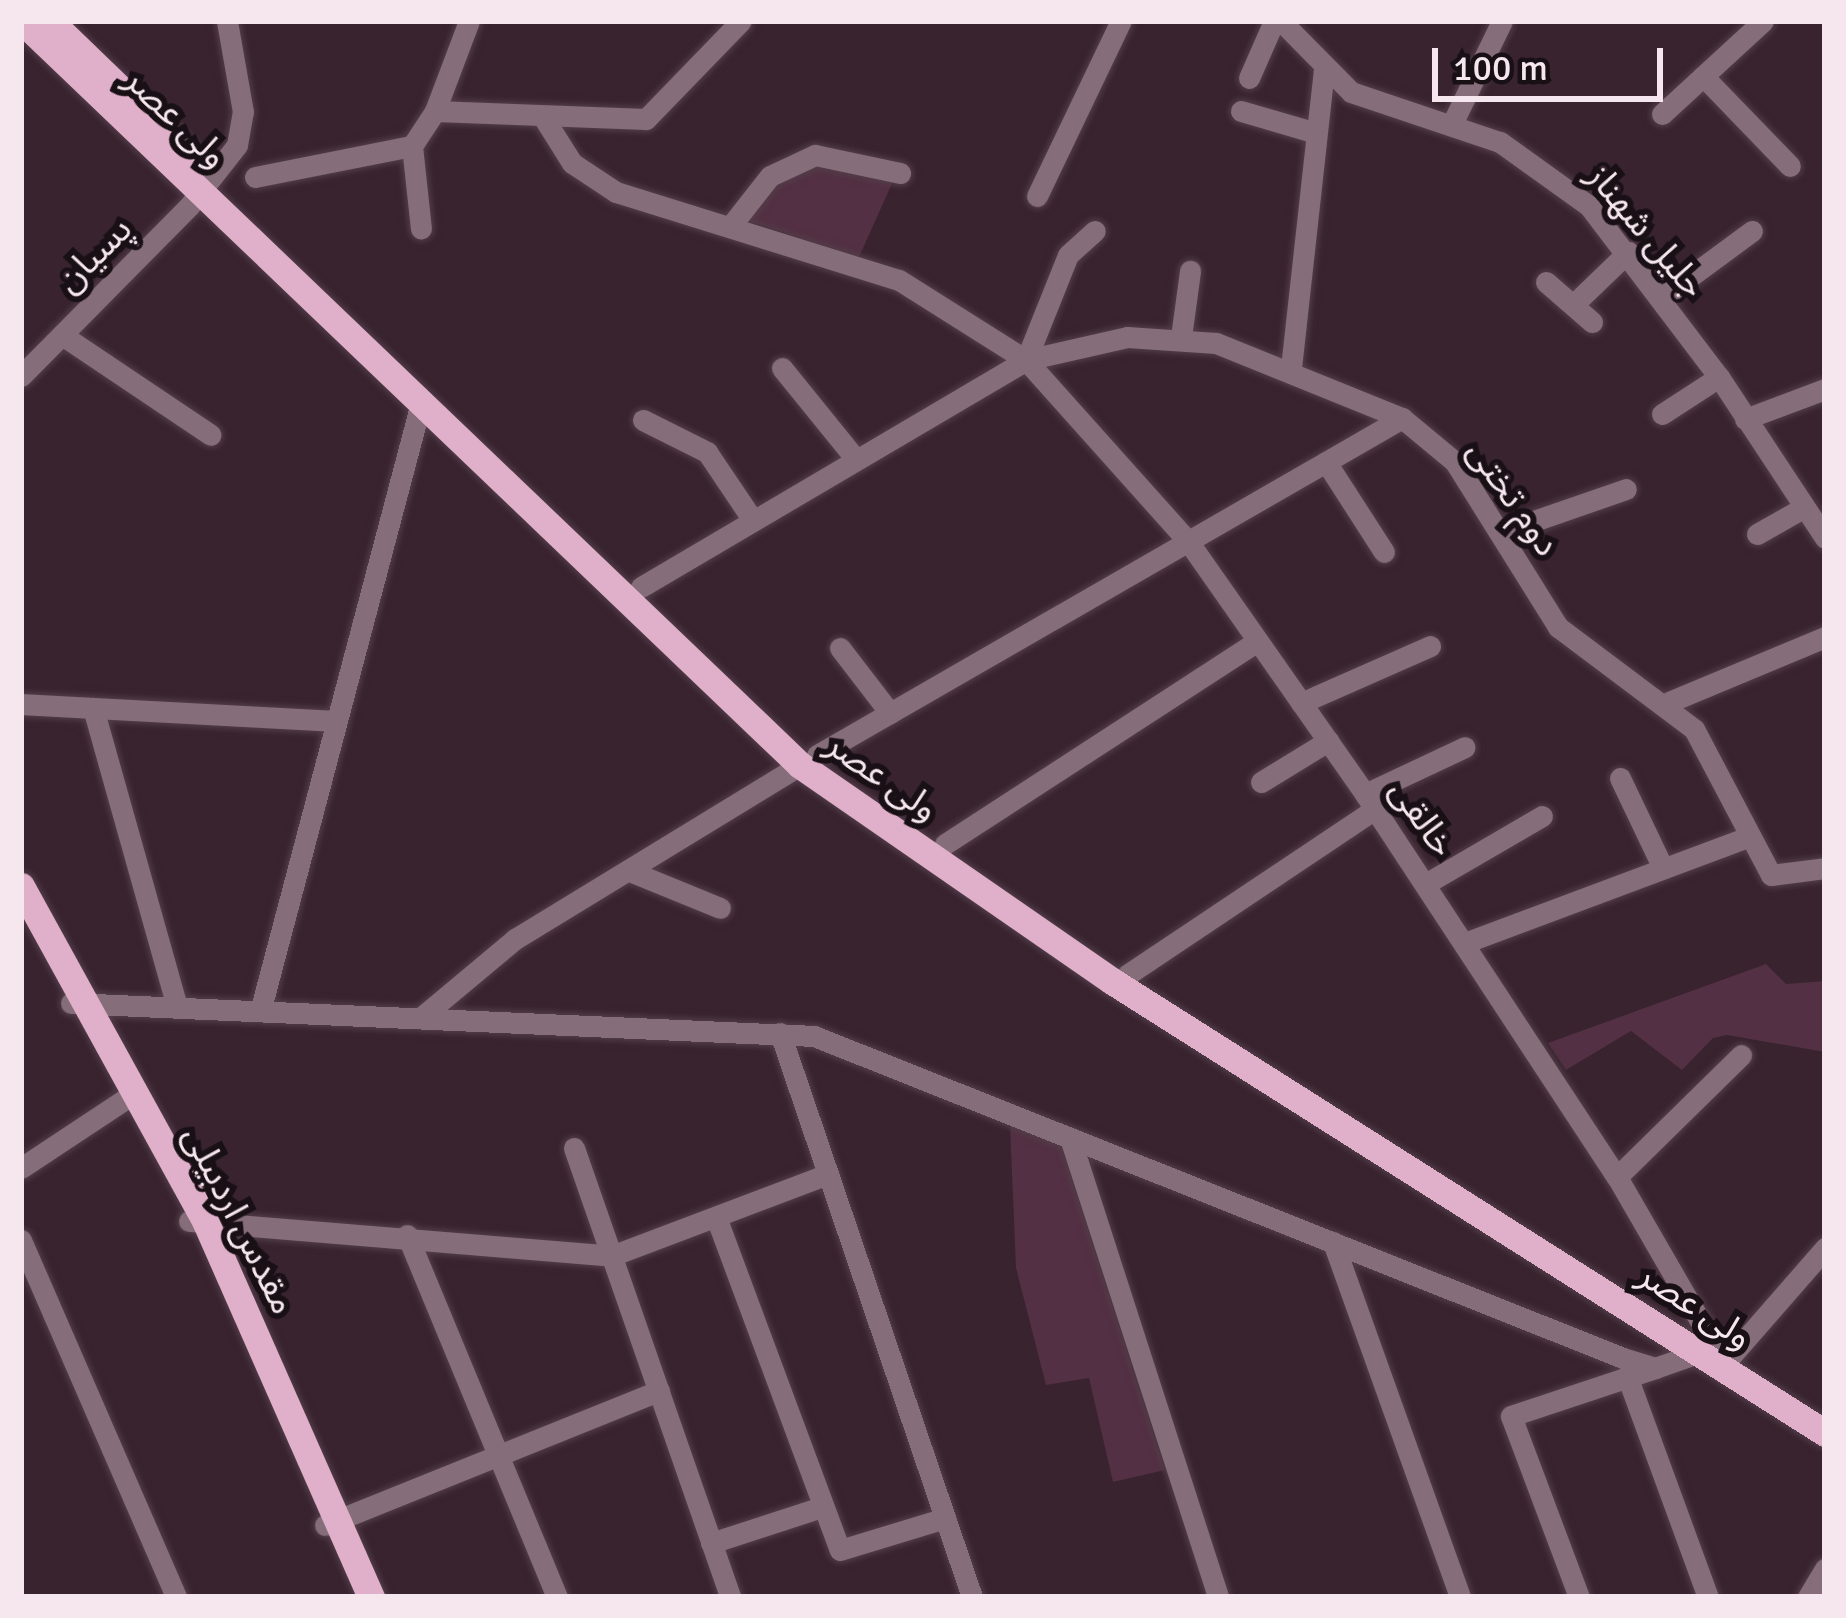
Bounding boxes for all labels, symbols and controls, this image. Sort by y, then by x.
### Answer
scale bar [1438,24,1669,98]
text: 100 m [1453,46,1548,91]
street label: ولی عصر [116,59,236,177]
street label: جلیل شهناز [1577,155,1715,307]
street label: پسیان [47,208,141,302]
street label: دوم تختی [1457,431,1569,565]
street label: ولی عصر [818,723,946,831]
street label: خالقی [1380,771,1464,865]
street label: مقدس اردبیلی [173,1119,305,1321]
street label: ولی عصر [1630,1253,1760,1359]

